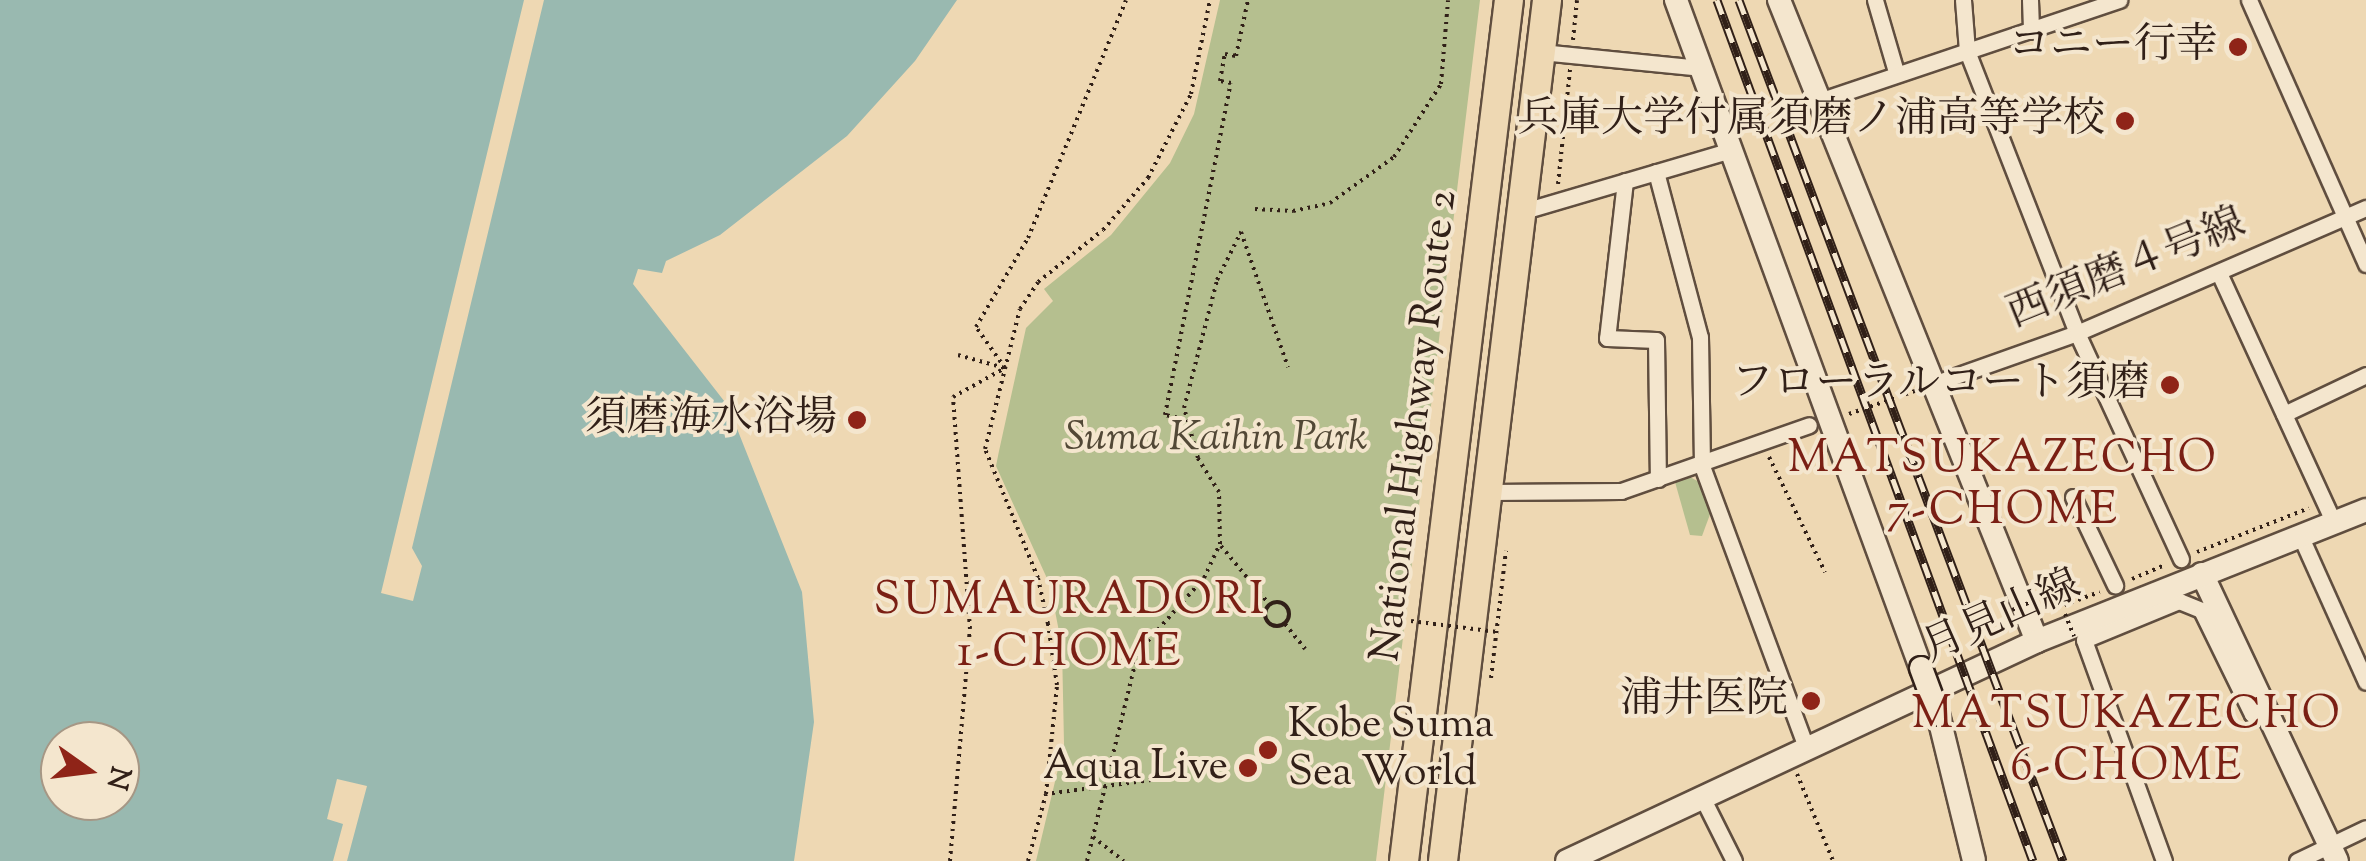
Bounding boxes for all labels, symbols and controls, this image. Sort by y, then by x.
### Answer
place label: コニー行幸 [2008,22,2218,72]
marker: コニー行幸 [2227,36,2249,58]
place label: 兵庫大学付属須磨ノ浦高等学校 [1517,96,2105,146]
marker: 兵庫大学付属須磨ノ浦高等学校 [2114,110,2136,132]
street label: National Highway Route 2 [1362,187,1470,665]
street label: 西須磨４号線 [2001,199,2253,341]
place label: フローラルコート須磨 [1730,360,2150,410]
marker: フローラルコート須磨 [2159,374,2181,396]
place label: 須磨海水浴場 [585,395,837,445]
marker: 須磨海水浴場 [846,409,868,431]
park label: Suma Kaihin Park [1064,414,1368,464]
district label: MATSUKAZECHO 7-CHOME [1788,434,2218,540]
street label: 月見山線 [1915,561,2089,675]
district label: SUMAURADORI 1-CHOME [874,576,1266,682]
place label: 浦井医院 [1620,676,1788,726]
marker: 浦井医院 [1798,688,1824,714]
district label: MATSUKAZECHO 6-CHOME [1912,690,2342,796]
place label: Kobe Suma Sea World [1288,701,1494,799]
north arrow [40,721,140,821]
marker: Kobe Suma Sea World [1257,739,1279,761]
place label: Aqua Live [1043,743,1228,793]
marker: Aqua Live [1237,757,1259,779]
text: N [95,762,139,793]

